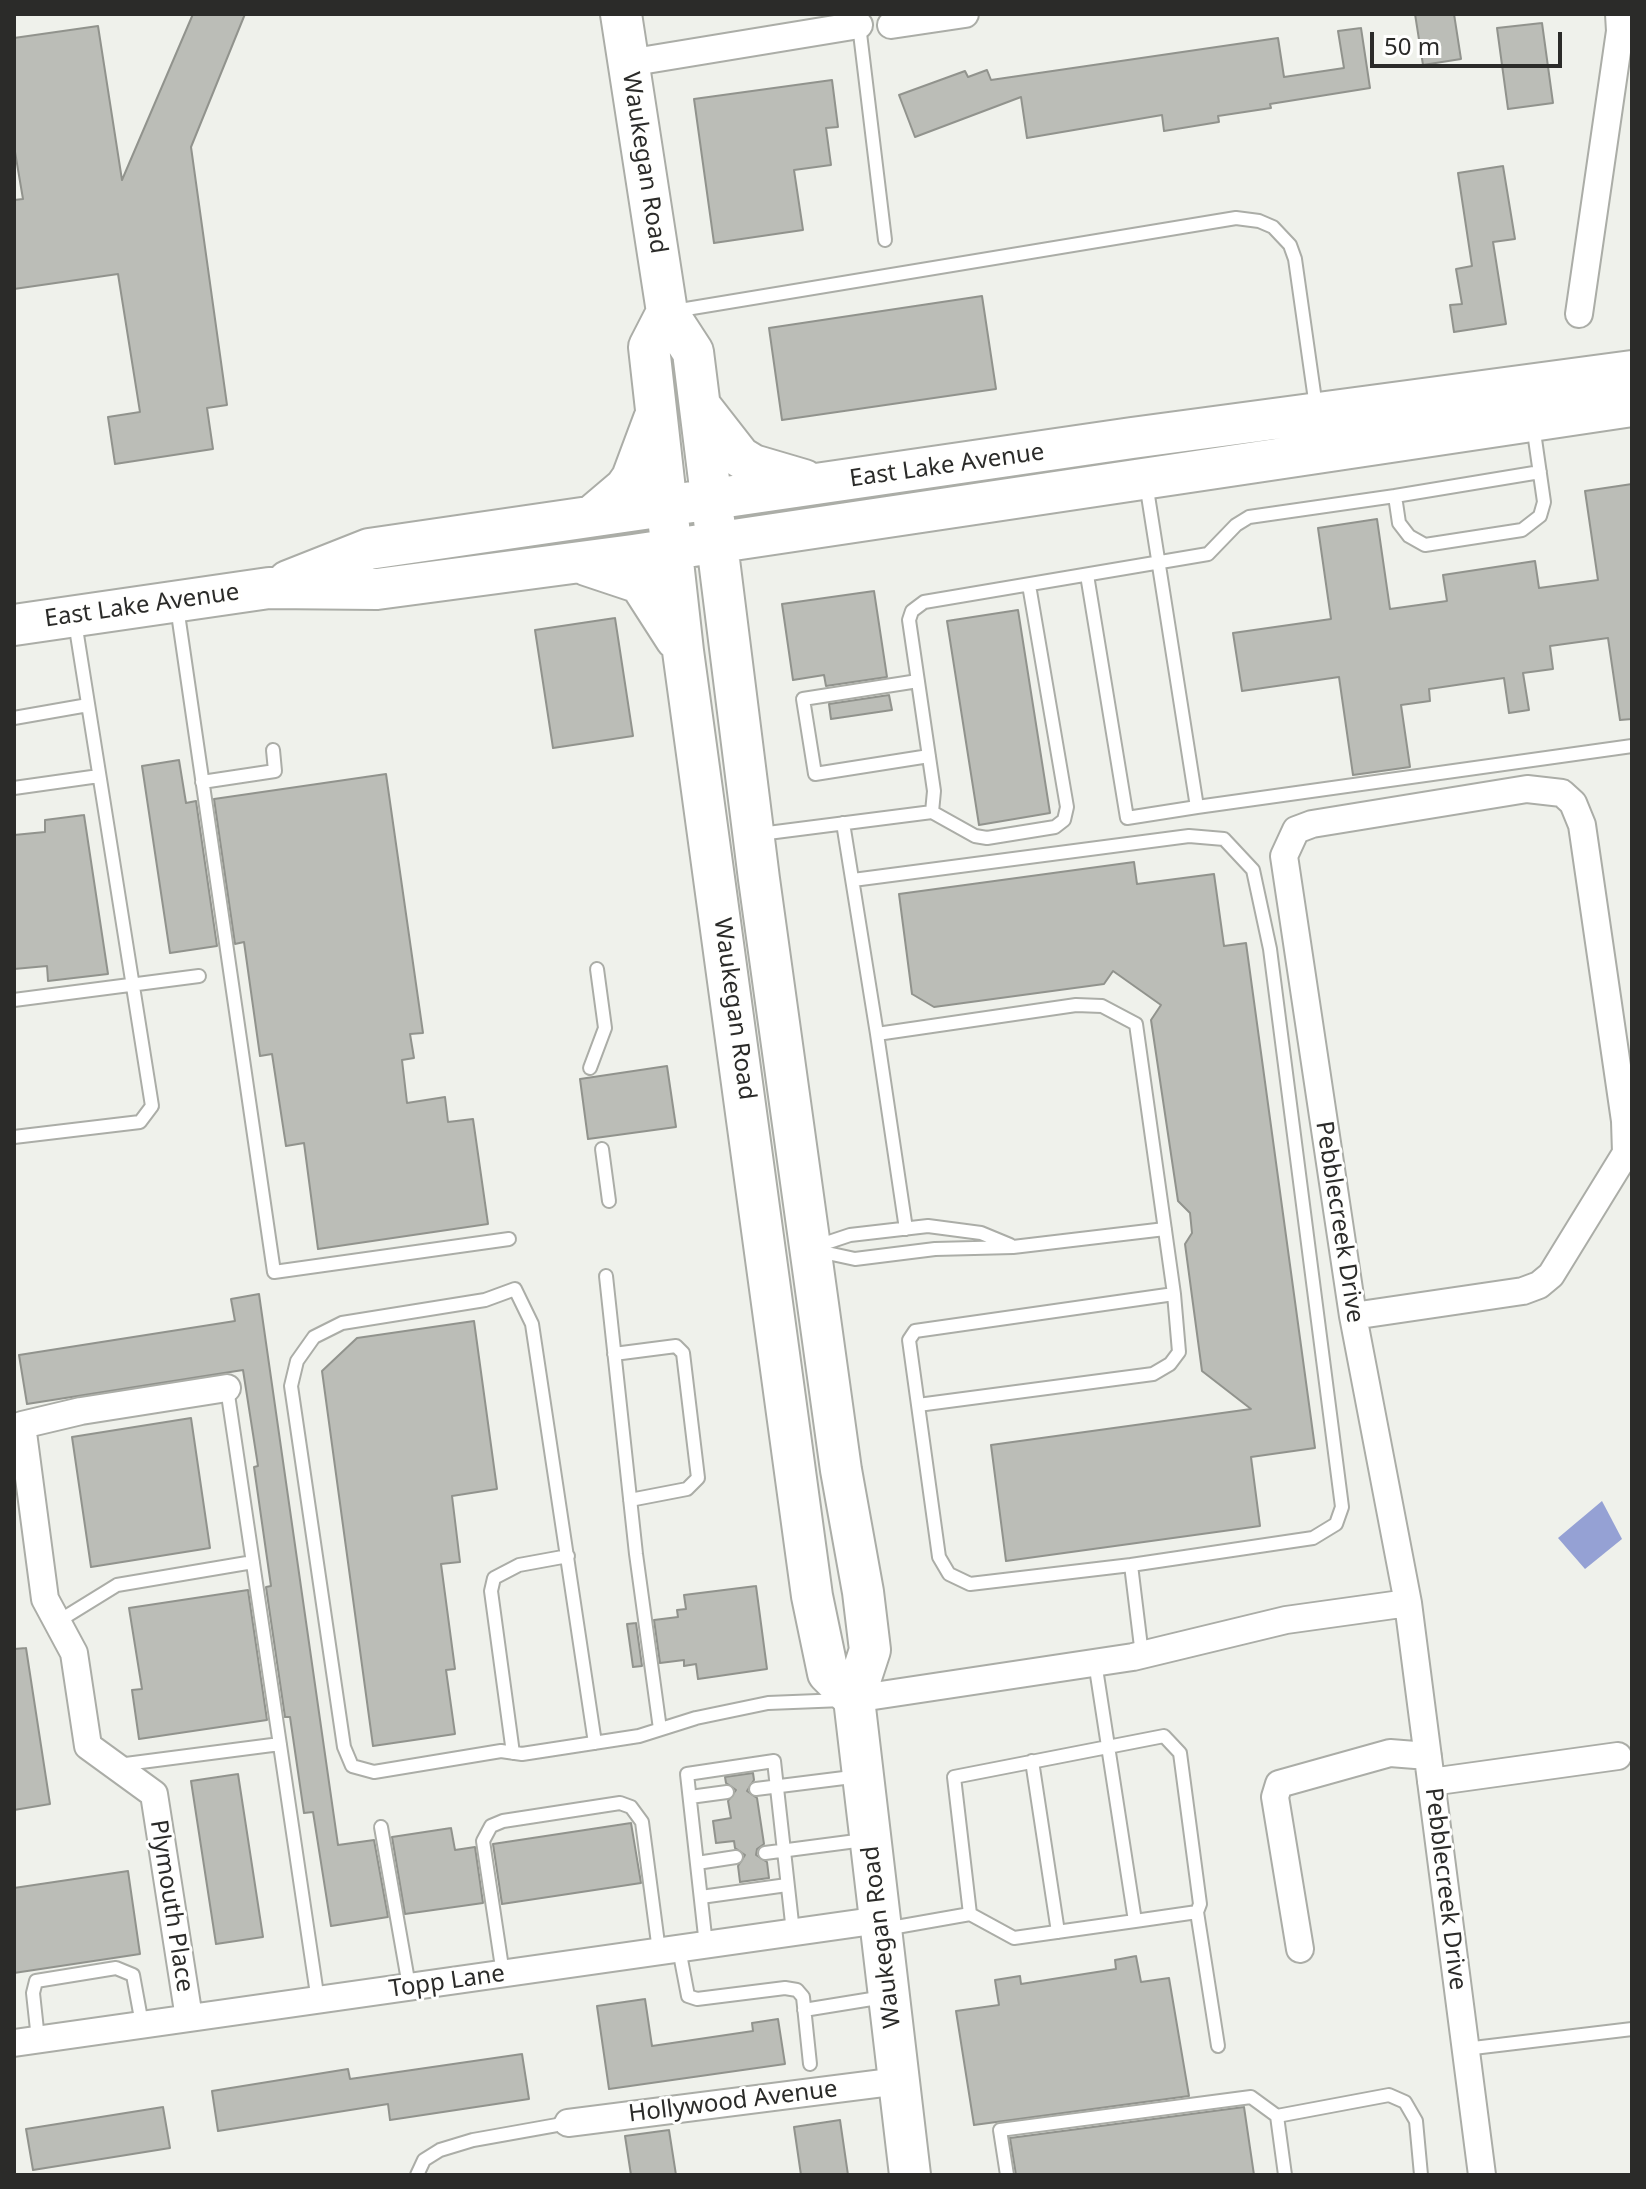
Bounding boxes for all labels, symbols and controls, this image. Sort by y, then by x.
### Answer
scale bar [1374,16,1566,66]
text: 50 m [1384,29,1440,62]
street label: Waukegan Road [615,70,673,256]
street label: East Lake Avenue [848,438,1046,494]
street label: East Lake Avenue [43,578,241,634]
street label: Waukegan Road [707,916,761,1102]
street label: Pebblecreek Drive [1309,1119,1369,1325]
street label: Pebblecreek Drive [1418,1786,1472,1992]
street label: Plymouth Place [143,1818,199,1994]
street label: Waukegan Road [857,1844,907,2030]
street label: Topp Lane [387,1960,507,2004]
street label: Hollywood Avenue [627,2075,839,2129]

